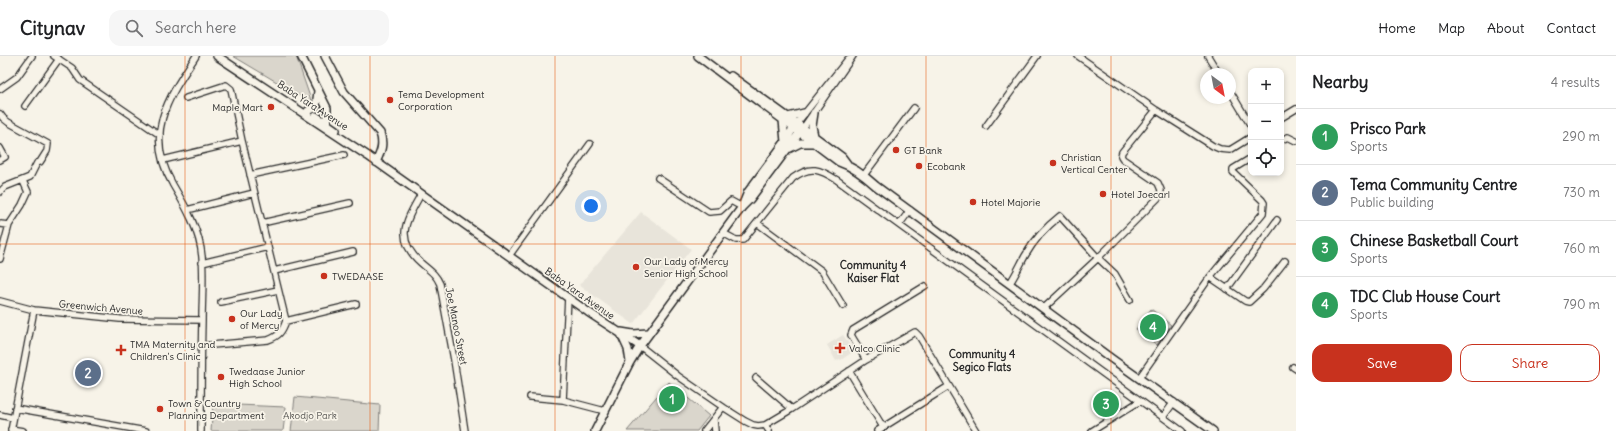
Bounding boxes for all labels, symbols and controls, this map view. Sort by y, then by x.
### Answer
search box [109,10,389,46]
text: Citynav [20,16,85,40]
icon: search [123,17,145,39]
text: Search here [155,18,236,37]
text: Home [1378,19,1416,37]
text: Map [1438,19,1465,37]
text: About [1487,19,1525,37]
text: Contact [1547,19,1596,37]
north arrow [1200,68,1236,104]
map controls [1248,68,1284,176]
button: + [1248,68,1284,104]
text: Nearby [1312,71,1368,93]
text: 4 results [1551,74,1600,91]
street label: Baba Yara Avenue [275,78,351,133]
place label: Tema Development Corporation [398,88,485,113]
marker: Tema Development Corporation [385,95,395,105]
place label: Maple Mart [212,101,264,114]
marker: Maple Mart [266,102,276,112]
button: − [1248,104,1284,140]
text: Prisco Park [1350,119,1426,138]
text: 1 [1322,128,1328,145]
text: 290 m [1562,128,1600,145]
text: Sports [1350,138,1388,155]
button: locate [1248,140,1284,176]
place label: GT Bank [904,144,942,157]
marker: GT Bank [891,145,901,155]
place label: Christian Vertical Center [1061,151,1127,176]
marker: Christian Vertical Center [1048,158,1058,168]
place label: Ecobank [927,160,965,173]
marker: Ecobank [914,161,924,171]
text: Tema Community Centre [1350,175,1517,194]
text: 2 [1321,184,1329,201]
text: 730 m [1563,184,1600,201]
place label: Hotel Joecarl [1111,188,1170,201]
marker: Hotel Joecarl [1098,189,1108,199]
text: Public building [1350,194,1434,211]
your location [581,196,601,216]
place label: Hotel Majorie [981,196,1040,209]
marker: Hotel Majorie [968,197,978,207]
text: Chinese Basketball Court [1350,231,1518,250]
text: 3 [1321,240,1329,257]
text: 760 m [1563,240,1600,257]
text: Sports [1350,250,1388,267]
place label: Our Lady of Mercy Senior High School [644,255,728,280]
district label: Community 4 Kaiser Flat [840,258,907,285]
marker: Our Lady of Mercy Senior High School [631,262,641,272]
street label: Baba Yara Avenue [542,265,617,322]
place label: TWEDAASE [332,270,384,283]
marker: TWEDAASE [319,271,329,281]
street label: Joe Manoo Street [443,286,470,366]
text: TDC Club House Court [1350,287,1500,306]
text: 4 [1321,296,1329,313]
text: 790 m [1563,296,1600,313]
street label: Greenwich Avenue [58,297,144,318]
text: Sports [1350,306,1388,323]
place label: Our Lady of Mercy [240,307,283,332]
pin: 4 [1140,312,1166,342]
marker: Our Lady of Mercy [227,314,237,324]
place label: TMA Maternity and Children's Clinic [130,338,216,363]
marker: Valco Clinic [834,342,846,354]
place label: Valco Clinic [849,342,900,355]
marker: TMA Maternity and Children's Clinic [115,344,127,356]
button: Save [1312,344,1452,382]
button: Share [1460,344,1600,382]
district label: Community 4 Segico Flats [949,347,1016,375]
pin: 2 [75,358,101,388]
place label: Twedaase Junior High School [229,365,305,390]
marker: Twedaase Junior High School [216,372,226,382]
pin: 1 [659,384,685,414]
pin: 3 [1093,389,1119,419]
place label: Town & Country Planning Department [168,397,265,422]
marker: Town & Country Planning Department [155,404,165,414]
park label: Akodjo Park [283,409,337,422]

